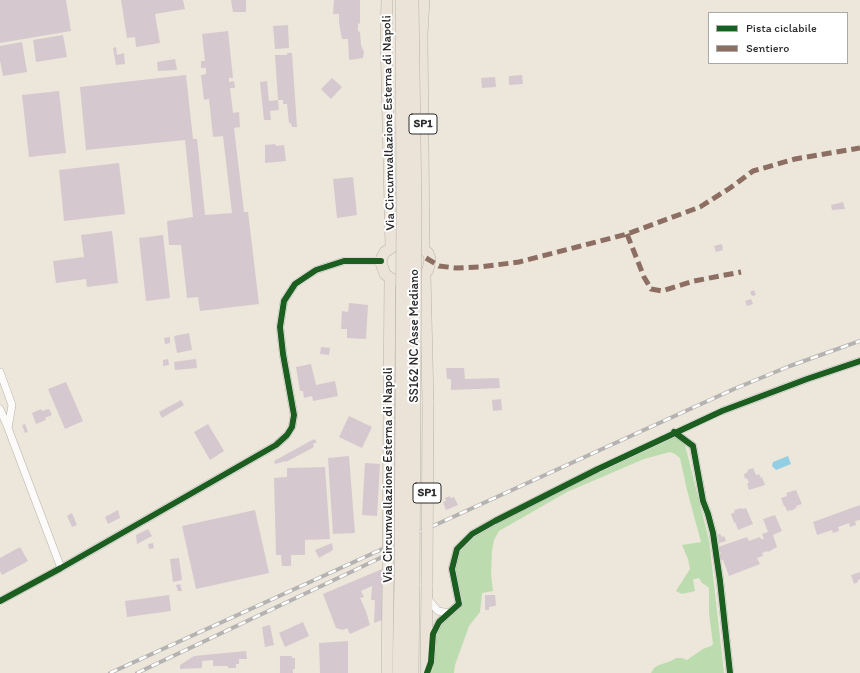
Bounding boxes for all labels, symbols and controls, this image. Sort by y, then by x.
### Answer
legend [708,12,848,64]
street label: Via Circumvallazione Esterna di Napoli [379,15,399,231]
text: Pista ciclabile [746,21,817,35]
text: Sentiero [746,41,790,55]
road number: SP1 [409,114,437,134]
street label: SS162 NC Asse Mediano [407,269,423,403]
street label: Via Circumvallazione Esterna di Napoli [381,367,397,583]
road number: SP1 [413,483,441,503]

